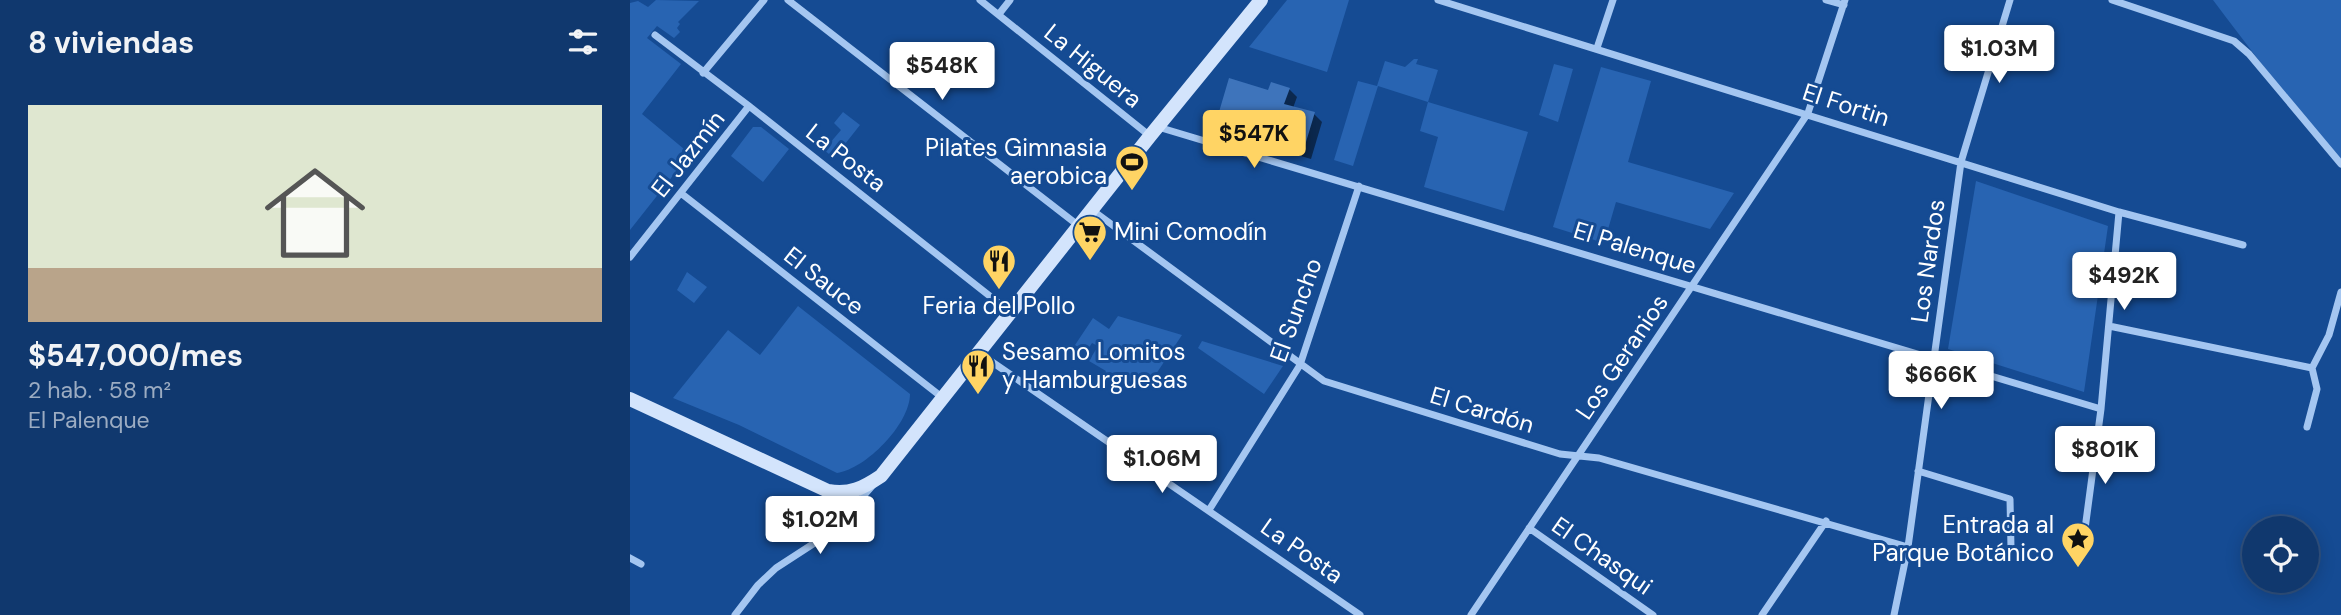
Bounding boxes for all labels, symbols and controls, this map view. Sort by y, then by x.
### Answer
street label: La Higuera [1038,17,1148,114]
text: 8 viviendas [28,23,194,62]
icon: filters [564,23,602,61]
pin: $1.03M [1942,25,2056,85]
text: $1.03M [1960,33,2038,63]
pin: $548K [893,42,991,102]
text: $548K [906,50,978,80]
street label: El Fortin [1799,76,1894,133]
street label: El Jazmín [644,104,731,203]
pin: $547K [1205,110,1303,170]
street label: La Posta [800,117,893,199]
text: $547K [1219,118,1289,148]
place label: Pilates Gimnasia aerobica [925,132,1107,191]
sports icon: Pilates Gimnasia aerobica [1113,143,1151,192]
icon: home [252,150,378,276]
street label: Los Nardos [1904,197,1951,325]
supermarket icon: Mini Comodín [1071,213,1109,262]
street label: El Palenque [1570,214,1700,281]
place label: Mini Comodín [1114,216,1267,247]
street label: El Sauce [778,240,871,322]
restaurant icon: Feria del Pollo [980,242,1018,291]
pin: $492K [2075,252,2173,312]
street label: El Suncho [1262,254,1329,366]
text: $492K [2088,260,2160,290]
street label: Los Geranios [1568,288,1675,425]
place label: Feria del Pollo [923,290,1075,321]
text: $547,000/mes [28,336,243,375]
place label: Sesamo Lomitos y Hamburguesas [1002,336,1188,395]
restaurant icon: Sesamo Lomitos y Hamburguesas [959,347,997,396]
pin: $666K [1892,352,1990,411]
text: $666K [1905,359,1977,389]
text: 2 hab. · 58 m² [28,375,171,405]
street label: El Cardón [1426,379,1538,440]
text: El Palenque [28,405,150,435]
pin: $801K [2056,426,2154,486]
text: $801K [2071,434,2139,464]
pin: $1.06M [1105,435,1219,495]
text: $1.06M [1123,443,1201,473]
pin: $1.02M [763,496,877,556]
text: $1.02M [782,504,858,534]
place label: Entrada al Parque Botánico [1872,509,2054,568]
street label: El Chasqui [1546,510,1659,602]
street label: La Posta [1255,511,1349,590]
map controls [2242,516,2319,593]
button: locate [2242,516,2319,593]
place icon: Entrada al Parque Botánico [2059,520,2097,569]

